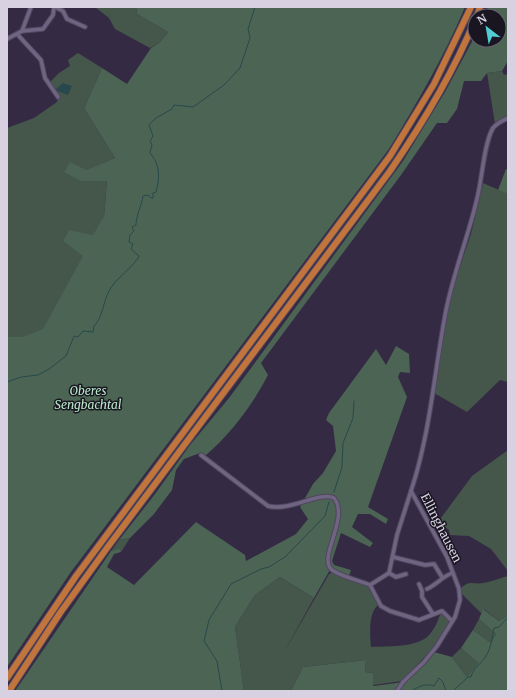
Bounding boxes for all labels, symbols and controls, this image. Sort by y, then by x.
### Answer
north arrow [467,8,507,48]
text: N [475,11,489,28]
park label: Oberes Sengbachtal [55,383,122,412]
street label: Ellinghausen [418,491,465,565]

